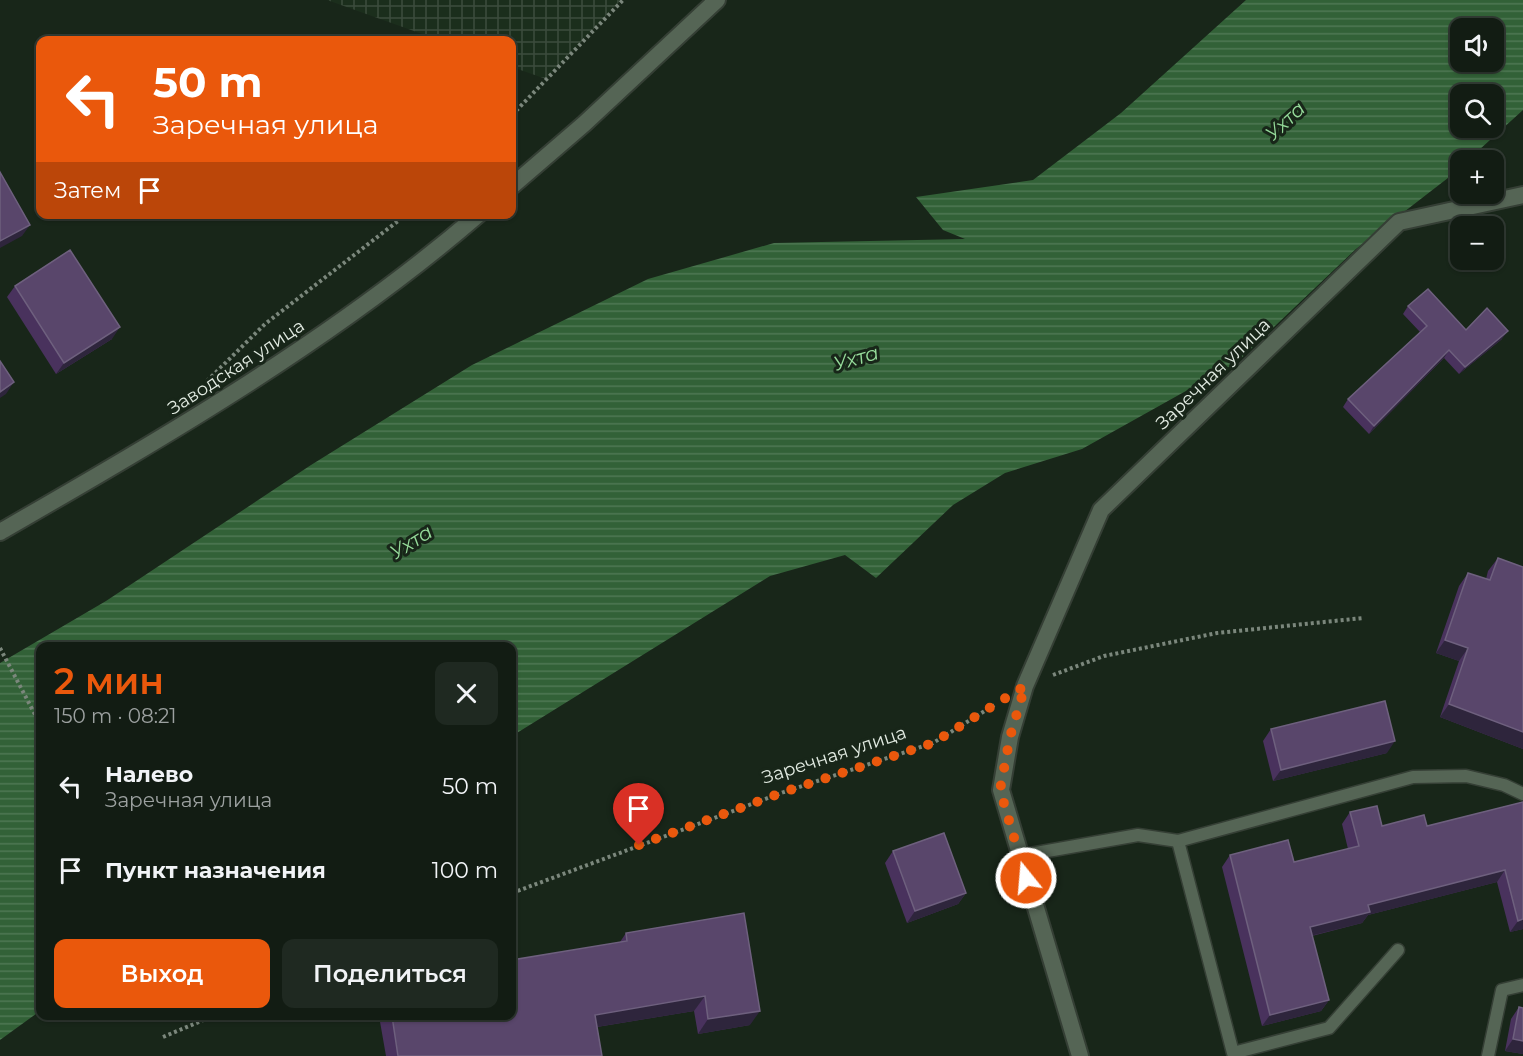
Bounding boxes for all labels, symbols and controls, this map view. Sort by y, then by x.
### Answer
map controls [1450,18,1504,270]
button: sound [1450,18,1504,72]
text: 50 m [153,56,262,108]
icon: left [54,60,132,138]
button: search [1450,84,1504,138]
water label: Ухта [1260,97,1310,145]
text: Заречная улица [153,108,379,141]
button: + [1450,150,1504,204]
icon: arrive [133,174,166,207]
text: Затем [54,177,121,204]
button: − [1450,216,1504,270]
street label: Заречная улица [1151,314,1275,434]
street label: Заводская улица [164,315,308,419]
water label: Ухта [831,340,881,376]
water label: Ухта [385,520,437,564]
text: 2 мин [54,659,164,703]
button: close [435,662,498,725]
text: 150 m · 08:21 [54,704,177,728]
street label: Заречная улица [759,721,909,789]
text: Налево [105,761,193,788]
icon: left [54,770,87,803]
text: 50 m [442,773,498,800]
pin [613,783,664,845]
text: Заречная улица [105,788,272,812]
icon: arrive [622,792,655,825]
position arrow [994,846,1058,910]
icon: arrive [54,854,87,887]
text: Пункт назначения [105,857,326,884]
text: 100 m [432,857,498,884]
button: Выход [54,939,270,1008]
button: Поделиться [282,939,498,1008]

